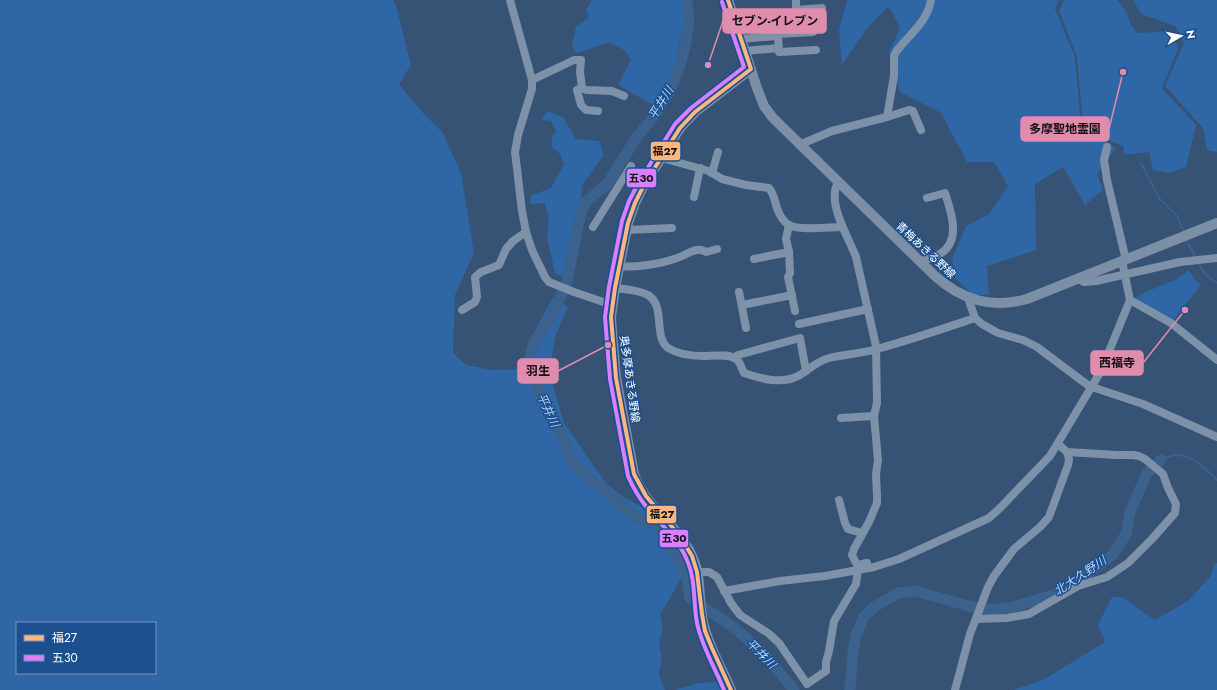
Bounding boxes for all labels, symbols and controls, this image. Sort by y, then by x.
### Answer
callout: セブン-イレブン [723,9,826,33]
text: セブン-イレブン [732,12,818,30]
north arrow [1161,16,1201,56]
text: N [1182,29,1199,40]
water label: 平井川 [644,81,679,123]
callout: 多摩聖地霊園 [1021,117,1109,141]
text: 多摩聖地霊園 [1029,120,1101,138]
line badge: 福27 [650,141,681,161]
text: 福27 [653,143,678,159]
line badge: 五30 [626,168,657,188]
text: 五30 [628,170,654,186]
street label: 青梅あきる野線 [892,218,960,282]
street label: 奥多摩あきる野線 [616,334,644,424]
callout: 西福寺 [1091,351,1143,375]
text: 西福寺 [1099,354,1135,372]
callout: 羽生 [518,359,558,383]
text: 羽生 [526,362,550,380]
water label: 平井川 [532,390,565,432]
line badge: 福27 [646,505,677,524]
text: 福27 [650,506,675,522]
line badge: 五30 [659,529,689,548]
text: 五30 [661,530,687,546]
water label: 北大久野川 [1050,551,1112,600]
legend [16,622,156,674]
text: 福27 [52,629,78,647]
water label: 平井川 [742,635,782,675]
text: 五30 [52,649,78,667]

